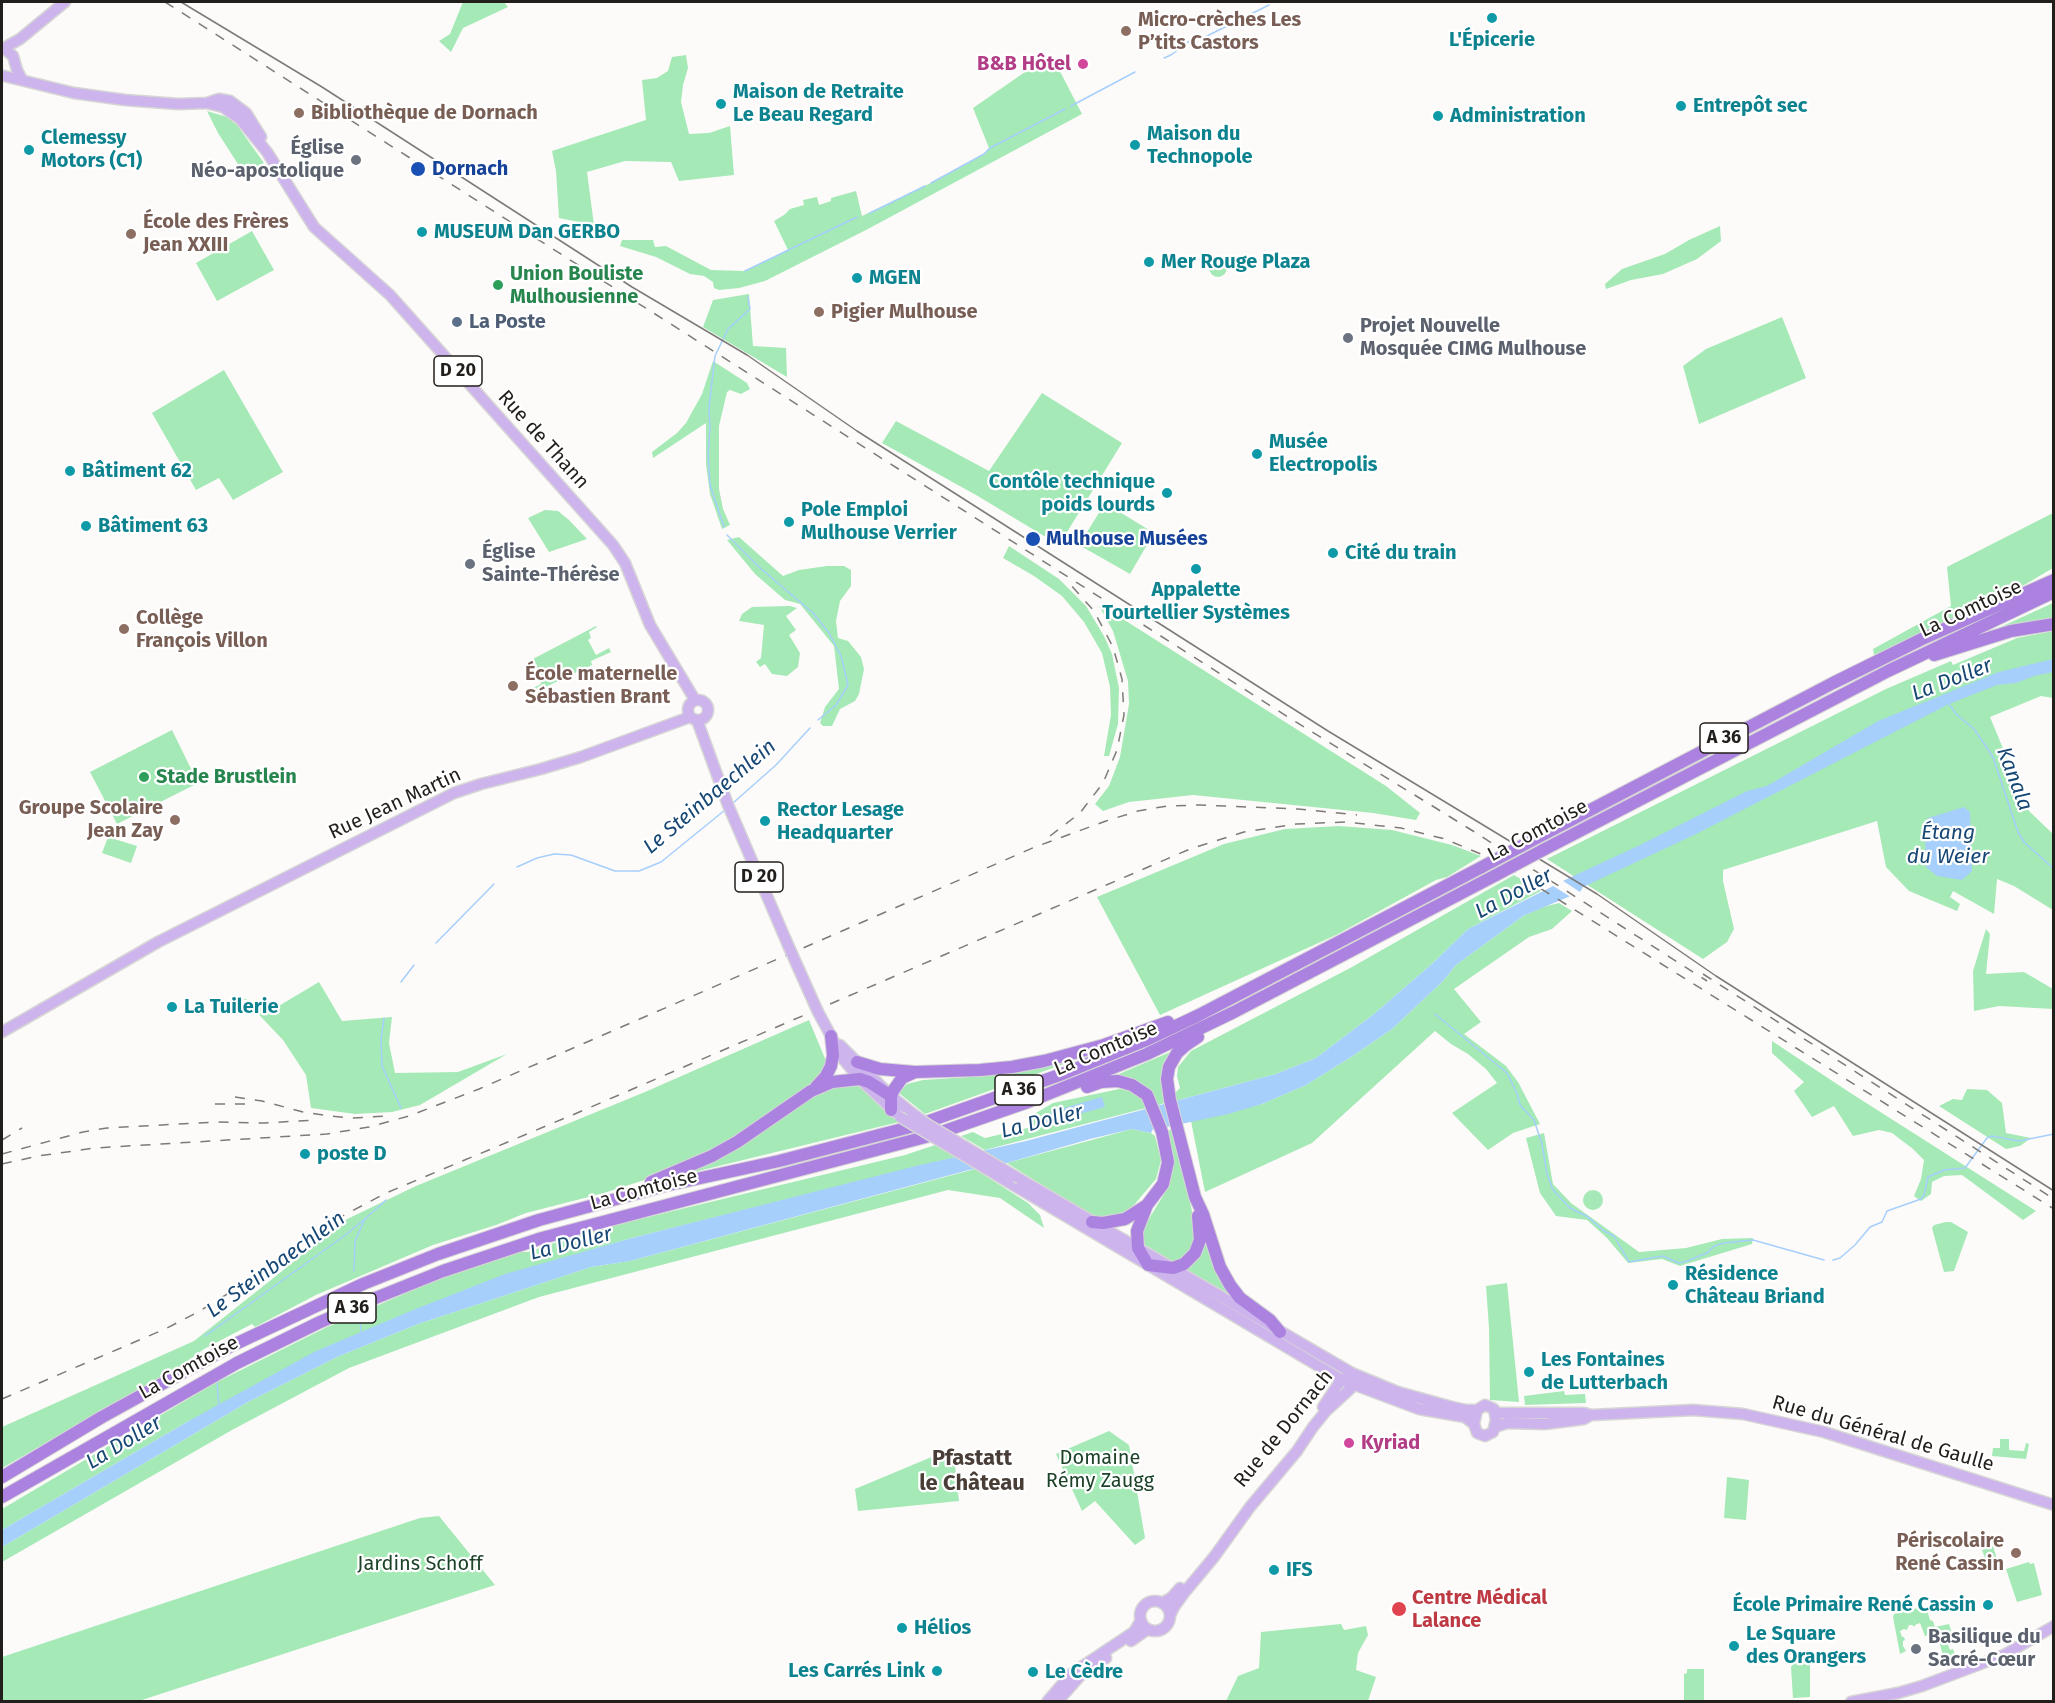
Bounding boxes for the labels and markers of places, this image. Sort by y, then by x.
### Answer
place label: Micro-crèches Les P’tits Castors [1138,8,1301,55]
marker: L'Épicerie [1485,11,1499,25]
marker: Micro-crèches Les P’tits Castors [1119,24,1133,38]
place label: L'Épicerie [1449,28,1535,52]
place label: B&B Hôtel [977,52,1071,76]
marker: B&B Hôtel [1076,57,1090,71]
place label: Maison de Retraite Le Beau Regard [733,80,904,127]
place label: Entrepôt sec [1693,94,1807,118]
marker: Maison de Retraite Le Beau Regard [714,97,728,111]
marker: Entrepôt sec [1674,99,1688,113]
place label: Bibliothèque de Dornach [311,101,538,125]
place label: Administration [1450,104,1586,128]
marker: Bibliothèque de Dornach [292,106,306,120]
marker: Administration [1431,109,1445,123]
place label: Maison du Technopole [1147,122,1253,169]
place label: Clemessy Motors (C1) [41,126,142,173]
place label: Église Néo-apostolique [191,136,344,183]
marker: Maison du Technopole [1128,138,1142,152]
marker: Clemessy Motors (C1) [22,143,36,157]
marker: Église Néo-apostolique [349,153,363,167]
place label: Dornach [432,157,508,181]
marker: Dornach [409,160,427,178]
place label: École des Frères Jean XXIII [143,210,289,257]
place label: MUSEUM Dan GERBO [434,220,620,244]
marker: MUSEUM Dan GERBO [415,225,429,239]
marker: École des Frères Jean XXIII [124,227,138,241]
place label: Mer Rouge Plaza [1161,250,1310,274]
marker: Mer Rouge Plaza [1142,255,1156,269]
place label: Union Bouliste Mulhousienne [510,262,643,309]
place label: MGEN [869,266,921,290]
marker: MGEN [850,271,864,285]
marker: Union Bouliste Mulhousienne [491,278,505,292]
place label: Pigier Mulhouse [831,300,978,324]
marker: Pigier Mulhouse [812,305,826,319]
place label: La Poste [469,310,546,334]
place label: Projet Nouvelle Mosquée CIMG Mulhouse [1360,314,1586,361]
marker: La Poste [450,315,464,329]
marker: Projet Nouvelle Mosquée CIMG Mulhouse [1341,331,1355,345]
place label: Musée Electropolis [1269,430,1377,477]
marker: Musée Electropolis [1250,447,1264,461]
place label: Bâtiment 62 [82,459,192,483]
marker: Bâtiment 62 [63,464,77,478]
place label: Contôle technique poids lourds [989,470,1155,517]
marker: Contôle technique poids lourds [1160,486,1174,500]
place label: Pole Emploi Mulhouse Verrier [801,498,957,545]
place label: Bâtiment 63 [98,514,208,538]
marker: Pole Emploi Mulhouse Verrier [782,515,796,529]
marker: Bâtiment 63 [79,519,93,533]
place label: Mulhouse Musées [1046,527,1208,551]
marker: Mulhouse Musées [1024,530,1042,548]
place label: Église Sainte-Thérèse [482,540,620,587]
place label: Cité du train [1345,541,1457,565]
marker: Cité du train [1326,546,1340,560]
marker: Église Sainte-Thérèse [463,557,477,571]
marker: Appalette Tourtellier Systèmes [1189,562,1203,576]
place label: Appalette Tourtellier Systèmes [1102,578,1290,625]
place label: Collège François Villon [136,606,268,653]
marker: Collège François Villon [117,622,131,636]
place label: École maternelle Sébastien Brant [525,662,677,709]
marker: École maternelle Sébastien Brant [506,679,520,693]
place label: Stade Brustlein [156,765,297,789]
marker: Stade Brustlein [137,770,151,784]
place label: Groupe Scolaire Jean Zay [19,796,163,843]
place label: Rector Lesage Headquarter [777,798,904,845]
marker: Groupe Scolaire Jean Zay [168,813,182,827]
marker: Rector Lesage Headquarter [758,814,772,828]
place label: La Tuilerie [184,995,278,1019]
marker: La Tuilerie [165,1000,179,1014]
place label: poste D [317,1142,386,1166]
marker: poste D [298,1147,312,1161]
place label: Résidence Château Briand [1685,1262,1825,1309]
marker: Résidence Château Briand [1666,1278,1680,1292]
place label: Les Fontaines de Lutterbach [1541,1348,1668,1395]
marker: Les Fontaines de Lutterbach [1522,1365,1536,1379]
place label: Kyriad [1361,1431,1420,1455]
marker: Kyriad [1342,1436,1356,1450]
place label: Périscolaire René Cassin [1895,1529,2004,1576]
marker: Périscolaire René Cassin [2009,1546,2023,1560]
place label: IFS [1286,1558,1313,1582]
marker: IFS [1267,1563,1281,1577]
place label: Centre Médical Lalance [1412,1586,1547,1633]
place label: École Primaire René Cassin [1733,1593,1976,1617]
marker: École Primaire René Cassin [1981,1598,1995,1612]
marker: Centre Médical Lalance [1390,1600,1408,1618]
place label: Hélios [914,1616,971,1640]
marker: Hélios [895,1621,909,1635]
place label: Le Square des Orangers [1746,1622,1866,1669]
place label: Basilique du Sacré-Cœur [1928,1625,2041,1672]
marker: Le Square des Orangers [1727,1639,1741,1653]
marker: Basilique du Sacré-Cœur [1909,1642,1923,1656]
place label: Les Carrés Link [788,1659,925,1683]
place label: Le Cèdre [1045,1660,1123,1684]
marker: Les Carrés Link [930,1664,944,1678]
marker: Le Cèdre [1026,1665,1040,1679]

